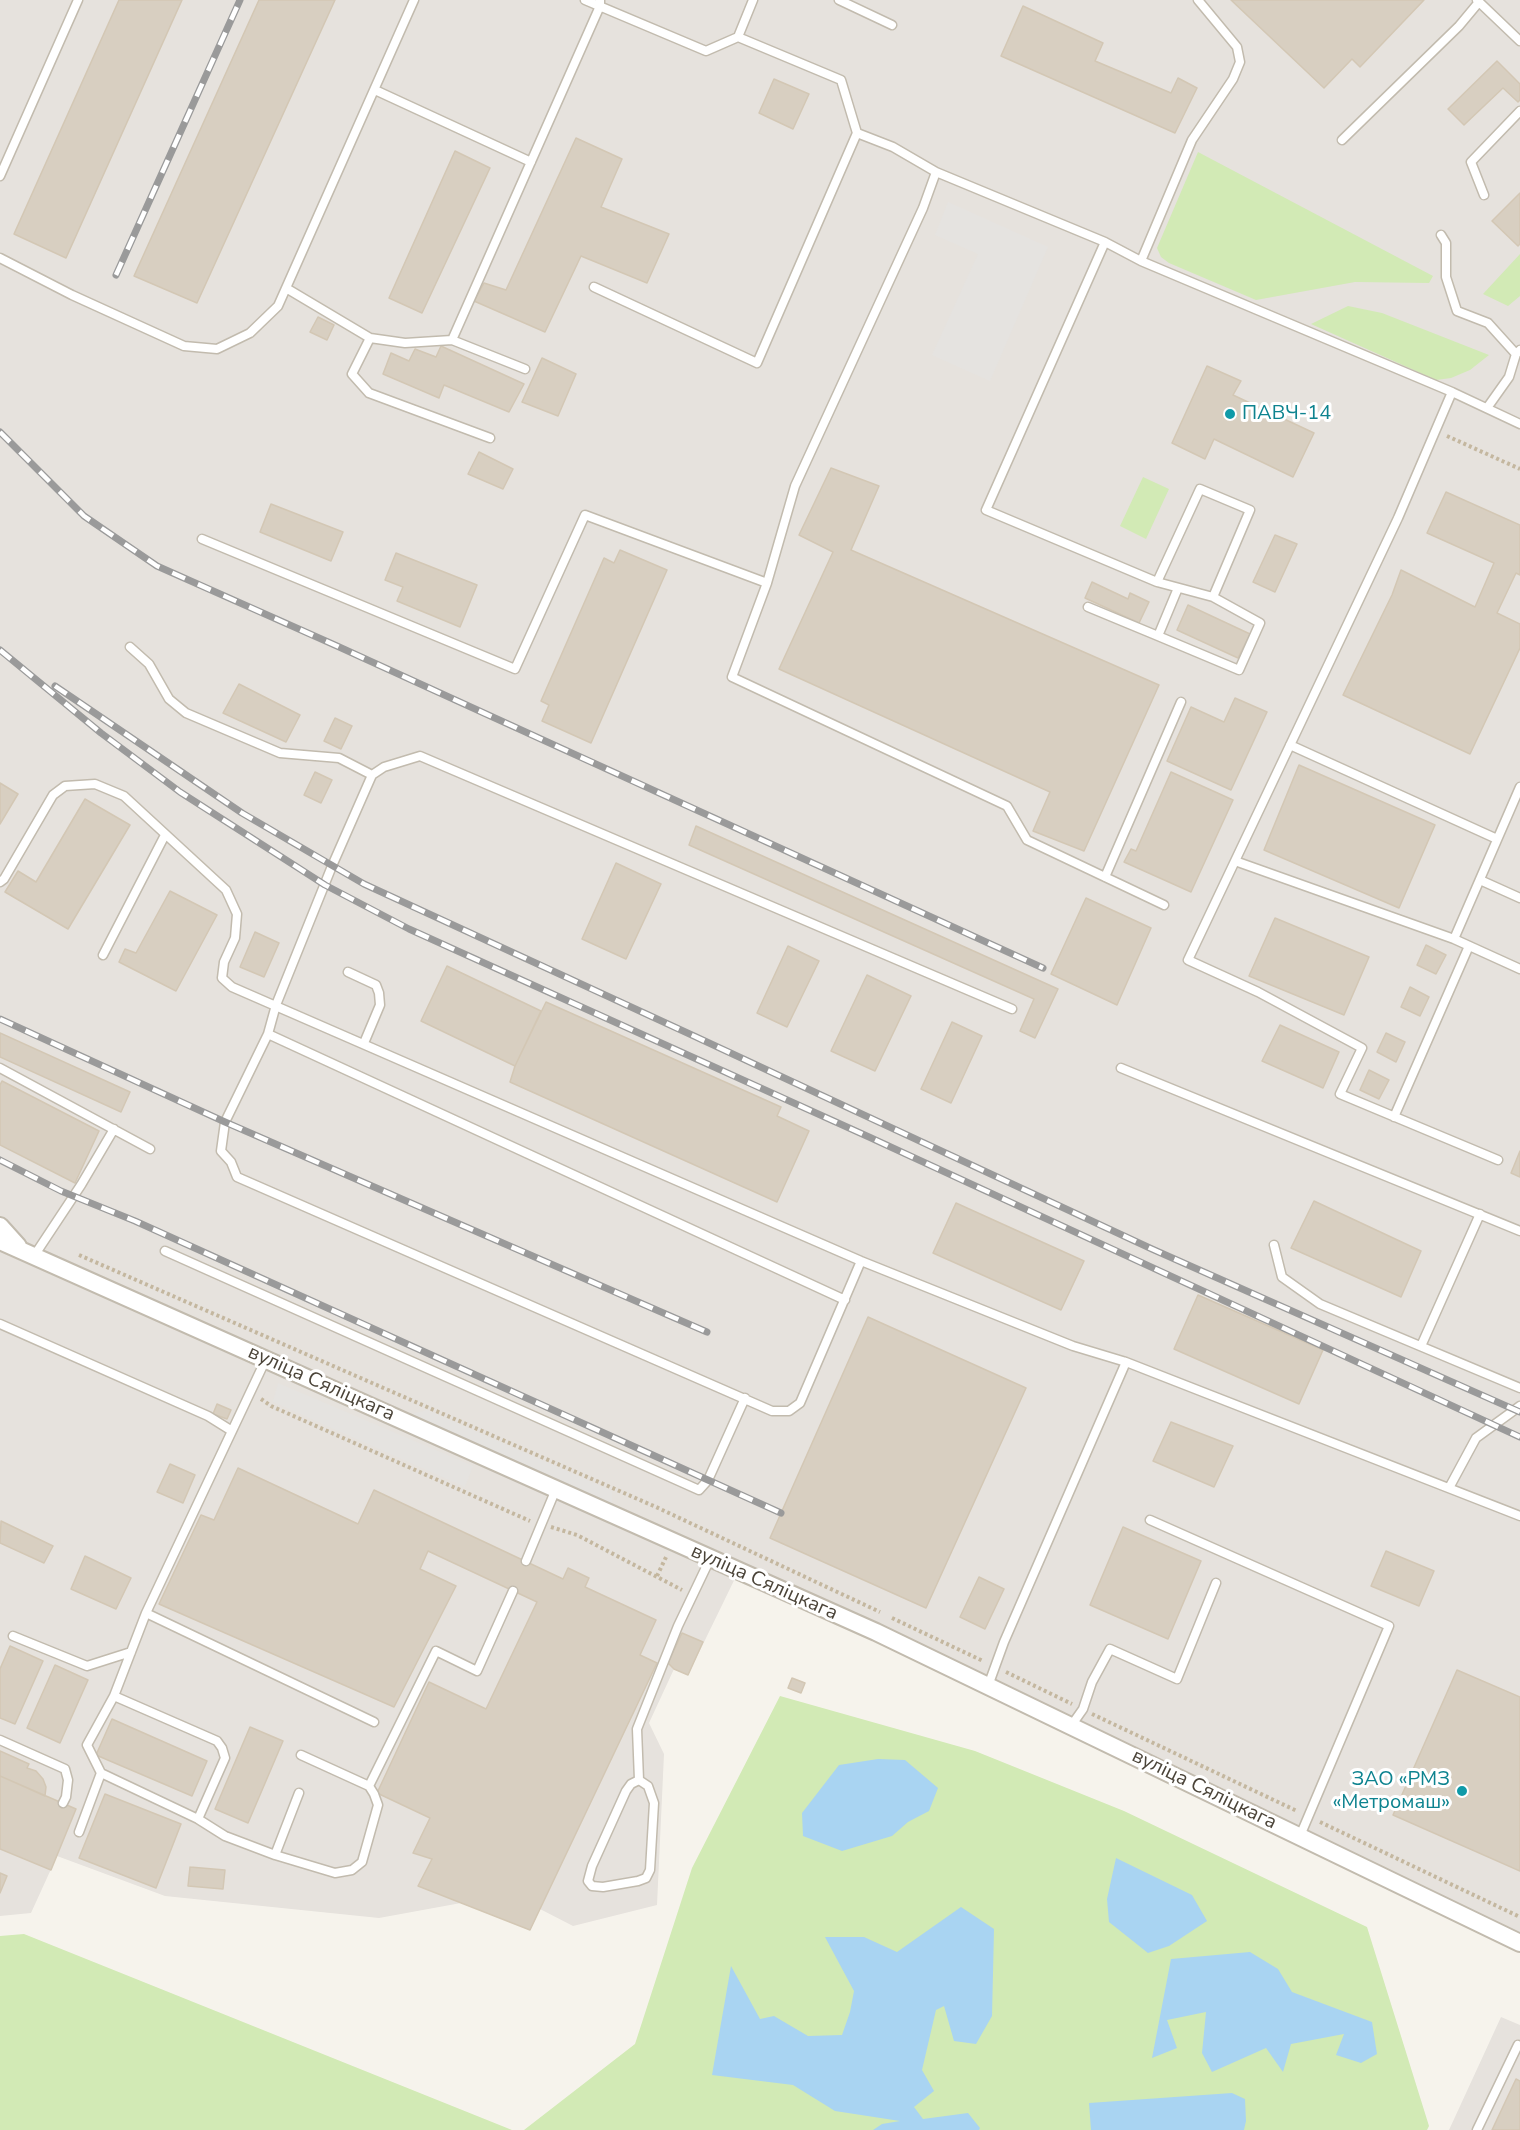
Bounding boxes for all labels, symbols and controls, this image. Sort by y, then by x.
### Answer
place label: ПАВЧ-14 [1242,402,1331,426]
marker: ПАВЧ-14 [1223,407,1237,421]
street label: вуліца Сяліцкага [244,1341,398,1427]
street label: вуліца Сяліцкага [687,1540,841,1626]
street label: вуліца Сяліцкага [1128,1745,1280,1835]
place label: ЗАО «РМЗ «Метромаш» [1332,1768,1450,1815]
marker: ЗАО «РМЗ «Метромаш» [1455,1784,1469,1798]

